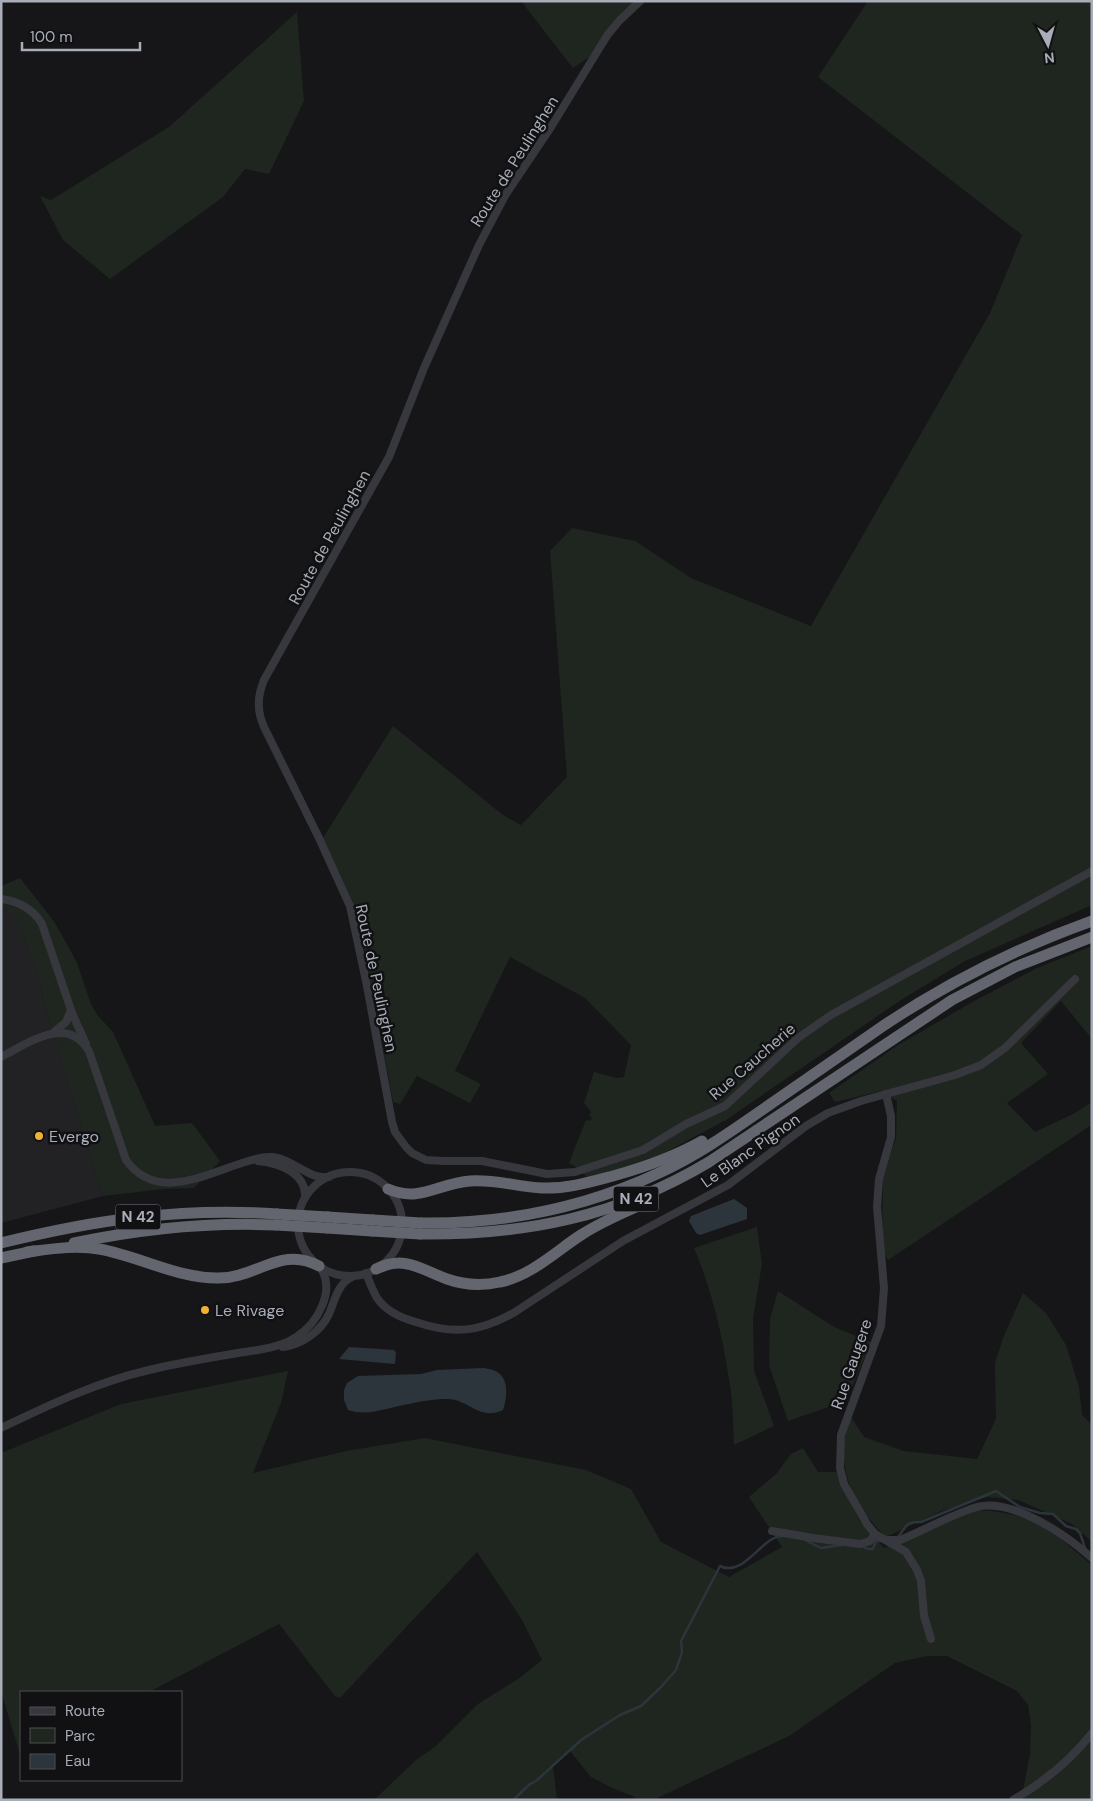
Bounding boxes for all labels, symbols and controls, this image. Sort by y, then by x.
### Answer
scale bar [22,20,140,52]
north arrow [1023,20,1073,70]
text: 100 m [30,27,73,47]
text: N [1043,48,1055,67]
street label: Route de Peulinghen [466,92,563,231]
street label: Route de Peulinghen [284,466,375,608]
street label: Route de Peulinghen [351,902,402,1054]
street label: Rue Caucherie [705,1018,800,1105]
street label: Le Blanc Pignon [697,1109,804,1192]
place label: Evergo [49,1126,99,1147]
marker: Evergo [33,1130,45,1142]
road number: N 42 [614,1186,658,1212]
road number: N 42 [116,1204,160,1230]
place label: Le Rivage [215,1300,284,1321]
marker: Le Rivage [199,1304,211,1316]
street label: Rue Gaugere [826,1316,877,1412]
legend [20,1691,182,1781]
text: Route [65,1701,105,1721]
text: Parc [65,1726,95,1746]
text: Eau [65,1751,90,1771]

